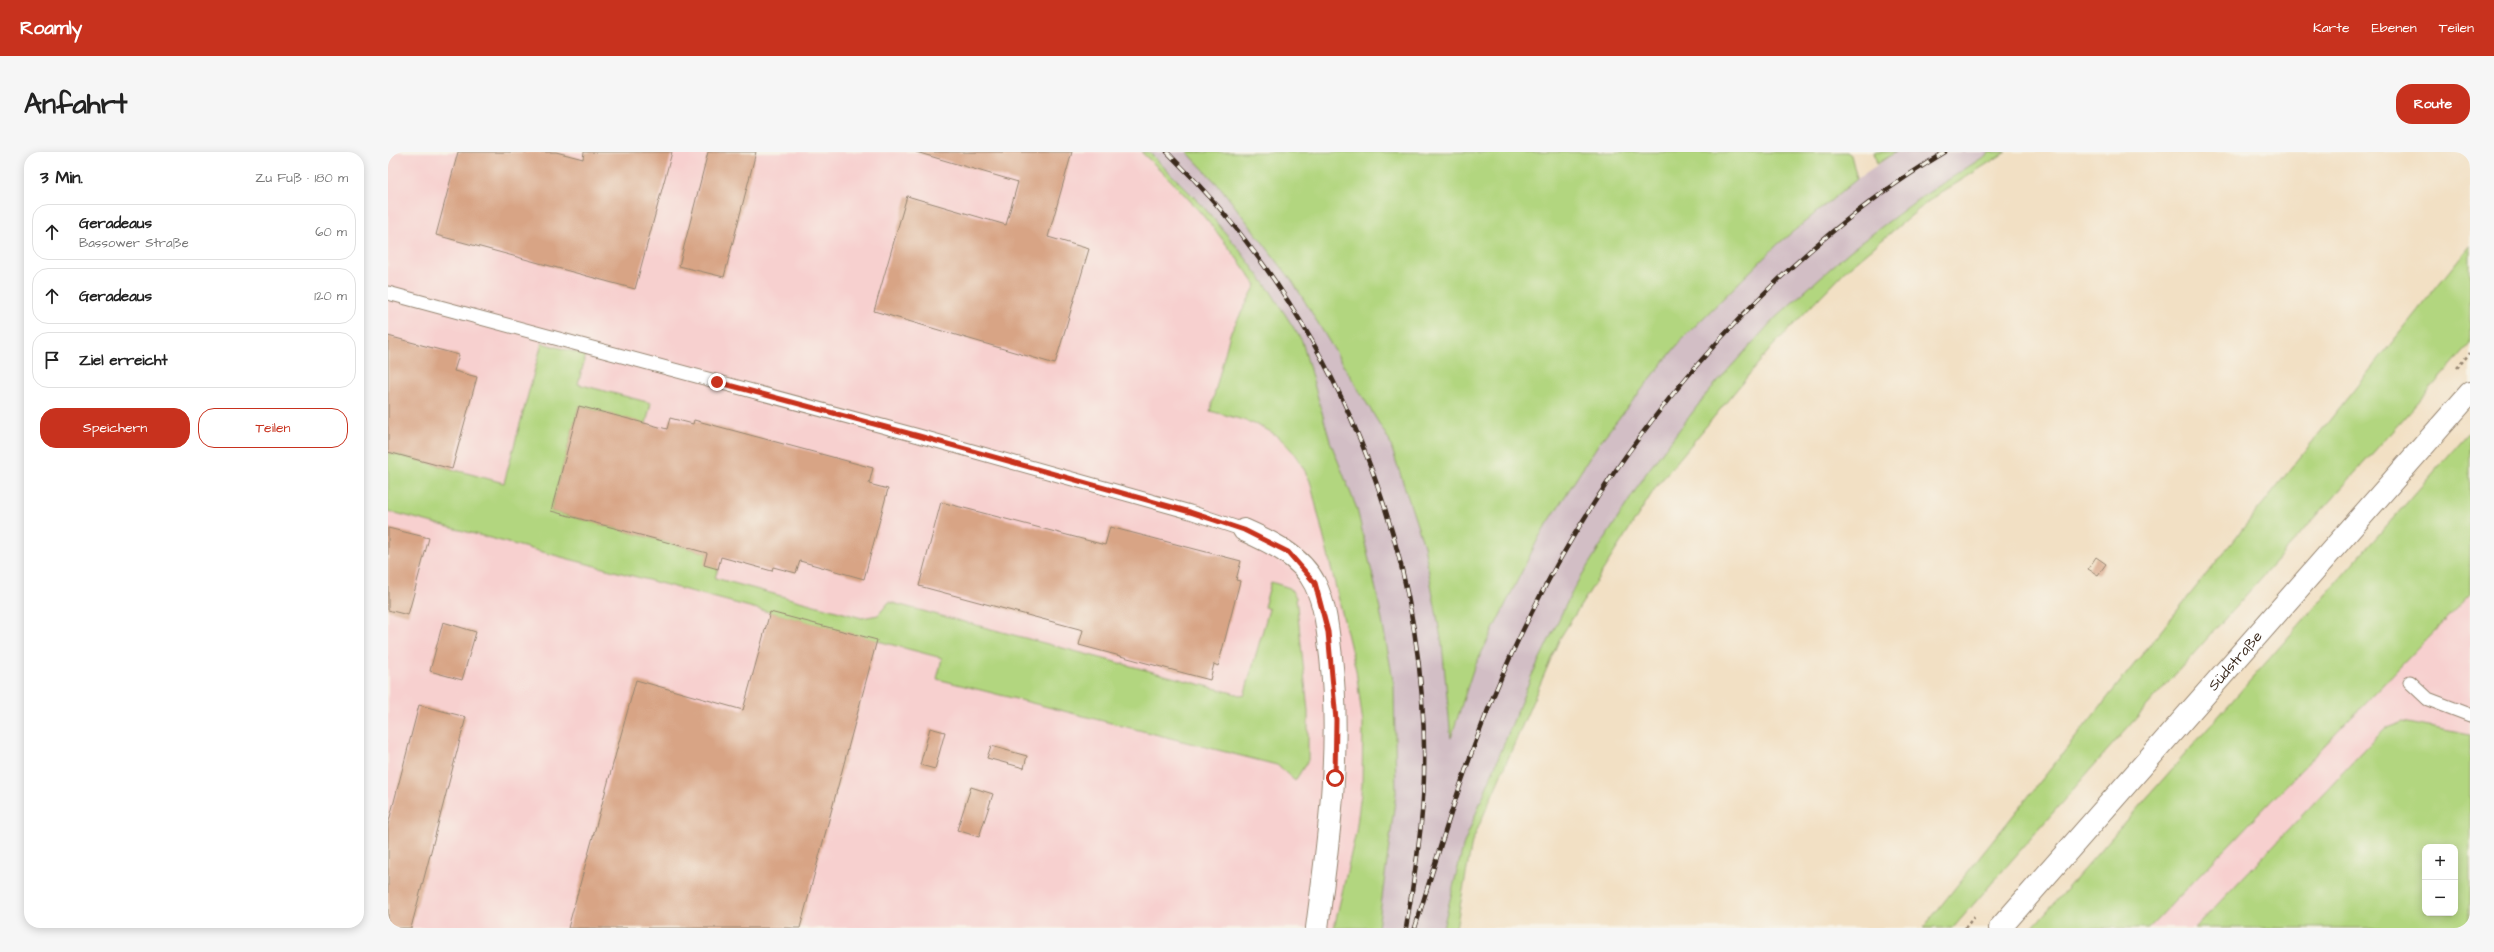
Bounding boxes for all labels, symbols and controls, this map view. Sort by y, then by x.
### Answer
text: Roamly [20,15,82,42]
text: Karte [2313,18,2350,38]
text: Ebenen [2372,18,2417,38]
text: Teilen [2439,18,2474,38]
button: Route [2396,84,2470,124]
text: Anfahrt [24,85,127,124]
text: 3 Min. [40,166,83,190]
text: Zu Fuß · 180 m [255,169,348,187]
text: Geradeaus [79,213,152,234]
icon: ahead [41,221,63,243]
text: 60 m [315,223,347,241]
text: Bassower Straße [79,234,189,252]
icon: ahead [41,285,63,307]
text: Geradeaus [79,286,152,307]
text: 120 m [314,287,347,305]
icon: arrive [41,349,63,371]
text: Ziel erreicht [79,350,168,371]
route end [708,373,726,391]
button: Speichern [40,408,190,448]
button: Teilen [198,408,348,448]
street label: Südstraße [2203,626,2267,695]
route start [1326,769,1344,787]
map controls [2422,844,2458,916]
button: + [2422,844,2458,880]
button: − [2422,880,2458,916]

